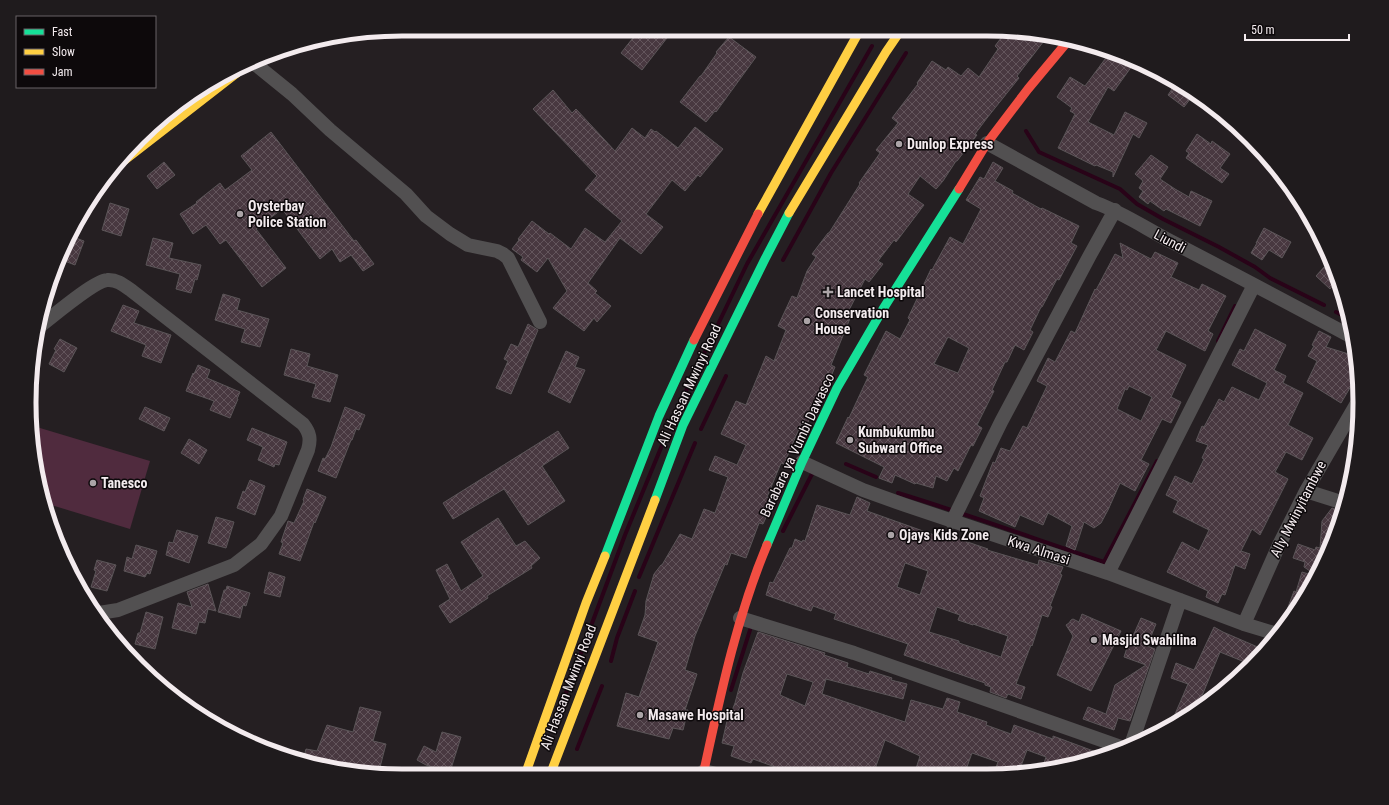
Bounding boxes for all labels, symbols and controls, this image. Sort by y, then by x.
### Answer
legend [16,16,156,88]
scale bar [1245,16,1349,42]
text: 50 m [1251,23,1275,37]
text: Fast [52,25,73,39]
text: Slow [52,45,75,59]
text: Jam [52,65,73,79]
place label: Dunlop Express [907,136,993,152]
marker: Dunlop Express [894,139,904,149]
place label: Oysterbay Police Station [248,198,326,230]
marker: Oysterbay Police Station [235,209,245,219]
street label: Liundi [1151,226,1189,256]
place label: Lancet Hospital [837,284,925,300]
marker: Lancet Hospital [822,286,834,298]
place label: Conservation House [815,305,889,337]
marker: Conservation House [802,316,812,326]
street label: Ali Hassan Mwinyi Road [654,322,724,448]
street label: Barabara ya Vumbi Dawasco [757,371,837,519]
place label: Kumbukumbu Subward Office [858,424,943,456]
marker: Kumbukumbu Subward Office [845,435,855,445]
street label: Ally Mwinyitambwe [1267,458,1329,560]
place label: Tanesco [101,475,147,491]
marker: Tanesco [88,478,98,488]
place label: Ojays Kids Zone [899,527,989,543]
marker: Ojays Kids Zone [886,530,896,540]
street label: Kwa Almasi [1006,532,1072,568]
street label: Ali Hassan Mwinyi Road [537,622,599,752]
place label: Masjid Swahilina [1102,632,1197,648]
marker: Masjid Swahilina [1089,635,1099,645]
place label: Masawe Hospital [648,707,744,723]
marker: Masawe Hospital [635,710,645,720]

